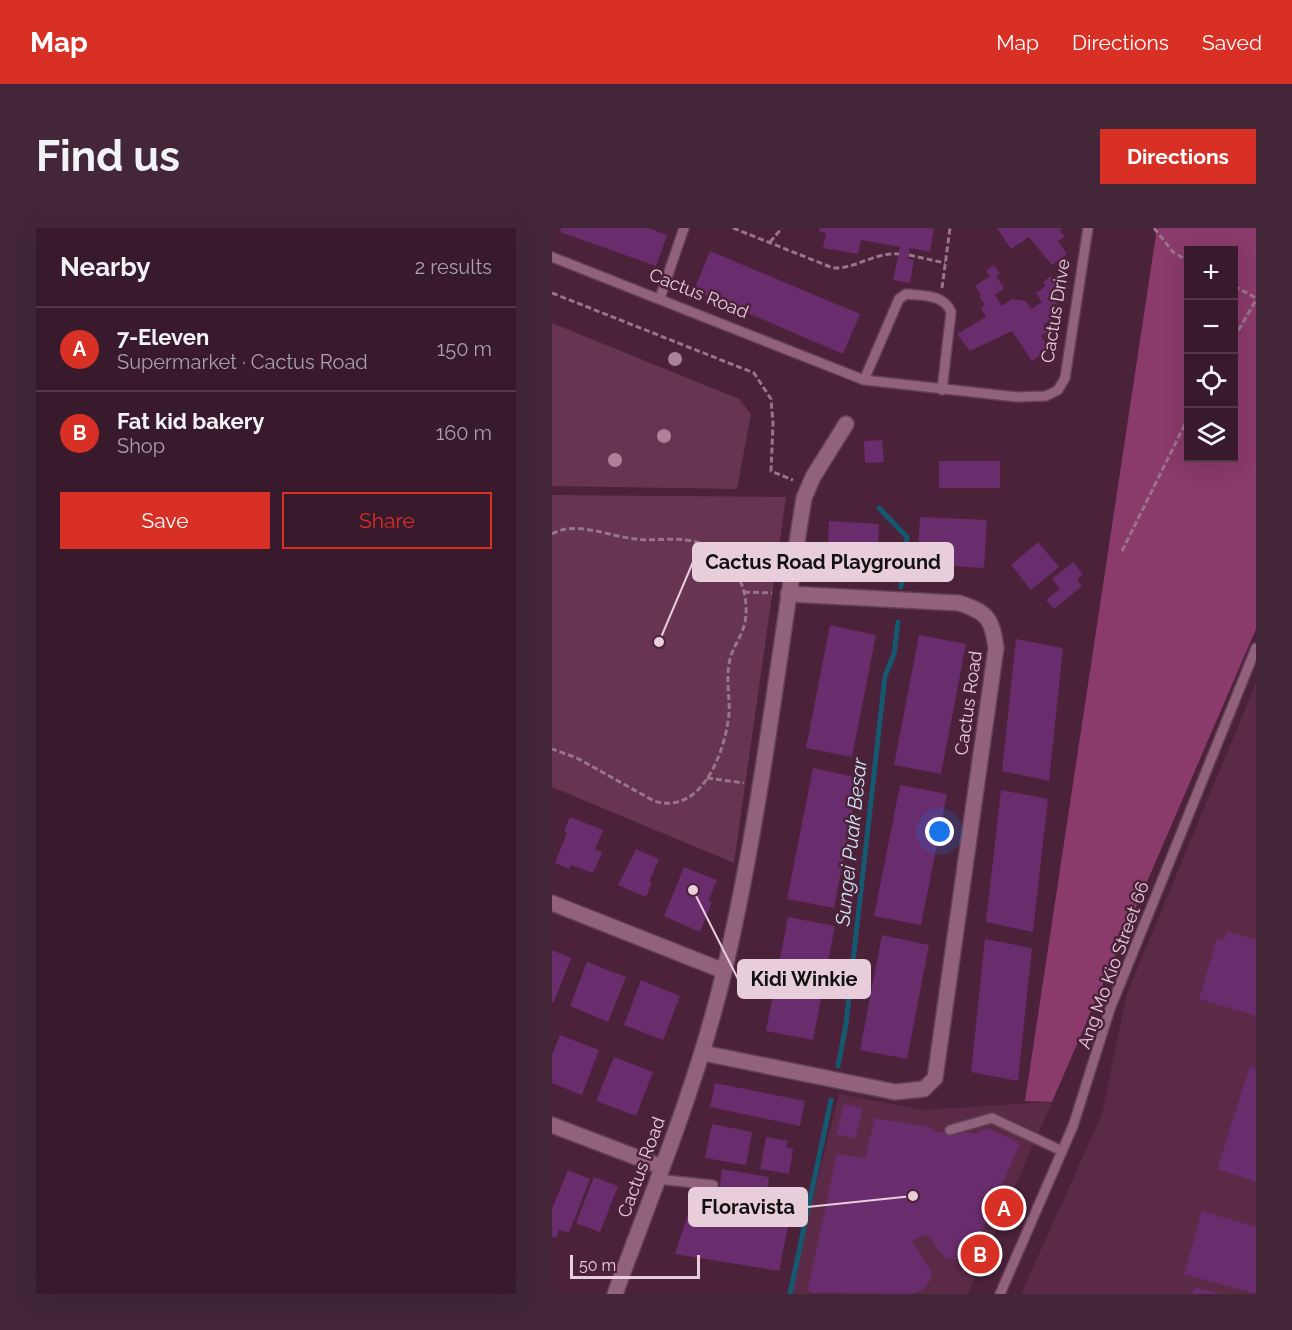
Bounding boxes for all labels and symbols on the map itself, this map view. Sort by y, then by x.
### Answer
street label: Cactus Drive [1036,257,1074,364]
street label: Cactus Road [646,264,752,322]
callout: Cactus Road Playground [693,543,953,581]
text: Cactus Road Playground [705,550,941,574]
street label: Cactus Road [950,649,986,757]
water label: Sungei Puak Besar [830,756,872,928]
your location [925,817,954,846]
street label: Ang Mo Kio Street 66 [1073,878,1153,1051]
callout: Kidi Winkie [738,960,870,998]
text: Kidi Winkie [750,967,858,991]
street label: Cactus Road [613,1114,669,1220]
pin: A [984,1186,1024,1230]
callout: Floravista [689,1188,807,1226]
text: Floravista [701,1195,795,1219]
pin: B [960,1232,1000,1276]
scale bar [570,1252,700,1280]

